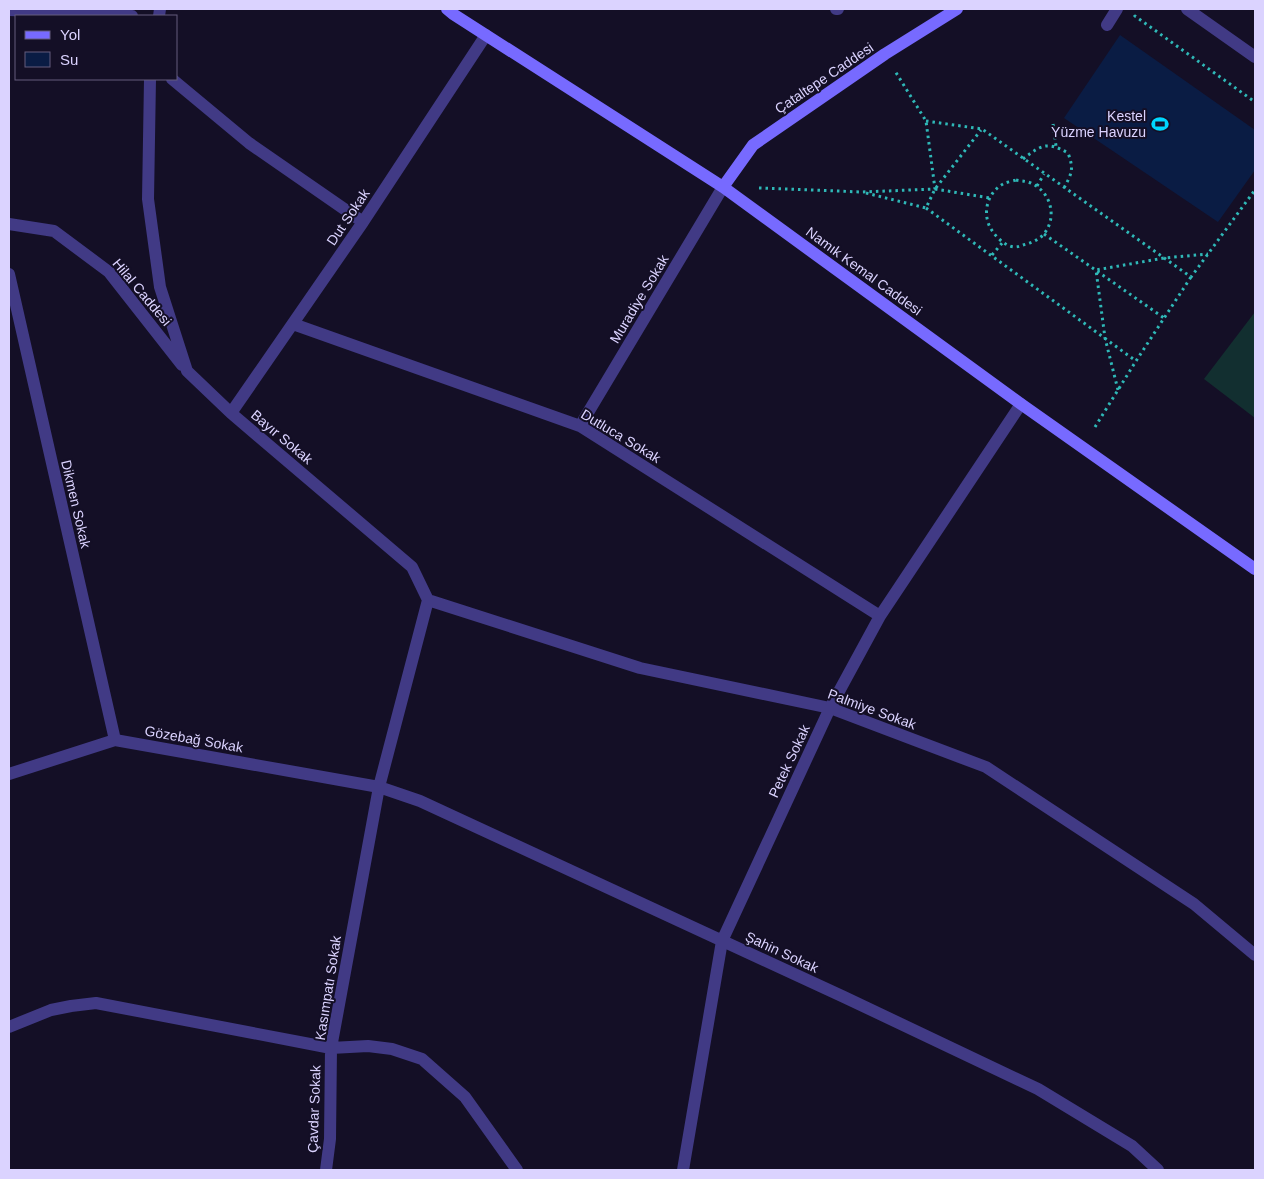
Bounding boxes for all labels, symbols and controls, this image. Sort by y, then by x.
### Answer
legend [15,15,178,80]
text: Yol [60,26,80,43]
street label: Çataltepe Caddesi [772,39,876,117]
text: Su [60,51,78,68]
place label: Kestel Yüzme Havuzu [1051,108,1146,140]
sports icon: Kestel Yüzme Havuzu [1150,114,1170,134]
street label: Dut Sokak [323,185,373,248]
street label: Namık Kemal Caddesi [803,224,925,318]
street label: Muradiye Sokak [606,251,672,346]
street label: Hilal Caddesi [109,255,175,329]
street label: Dutluca Sokak [578,406,665,467]
street label: Bayır Sokak [248,407,317,468]
street label: Dikmen Sokak [58,458,94,551]
street label: Palmiye Sokak [826,686,919,733]
street label: Petek Sokak [765,721,813,800]
street label: Gözebağ Sokak [144,722,245,756]
street label: Şahin Sokak [743,928,822,976]
street label: Kasımpatı Sokak [312,933,344,1042]
street label: Çavdar Sokak [304,1064,324,1153]

